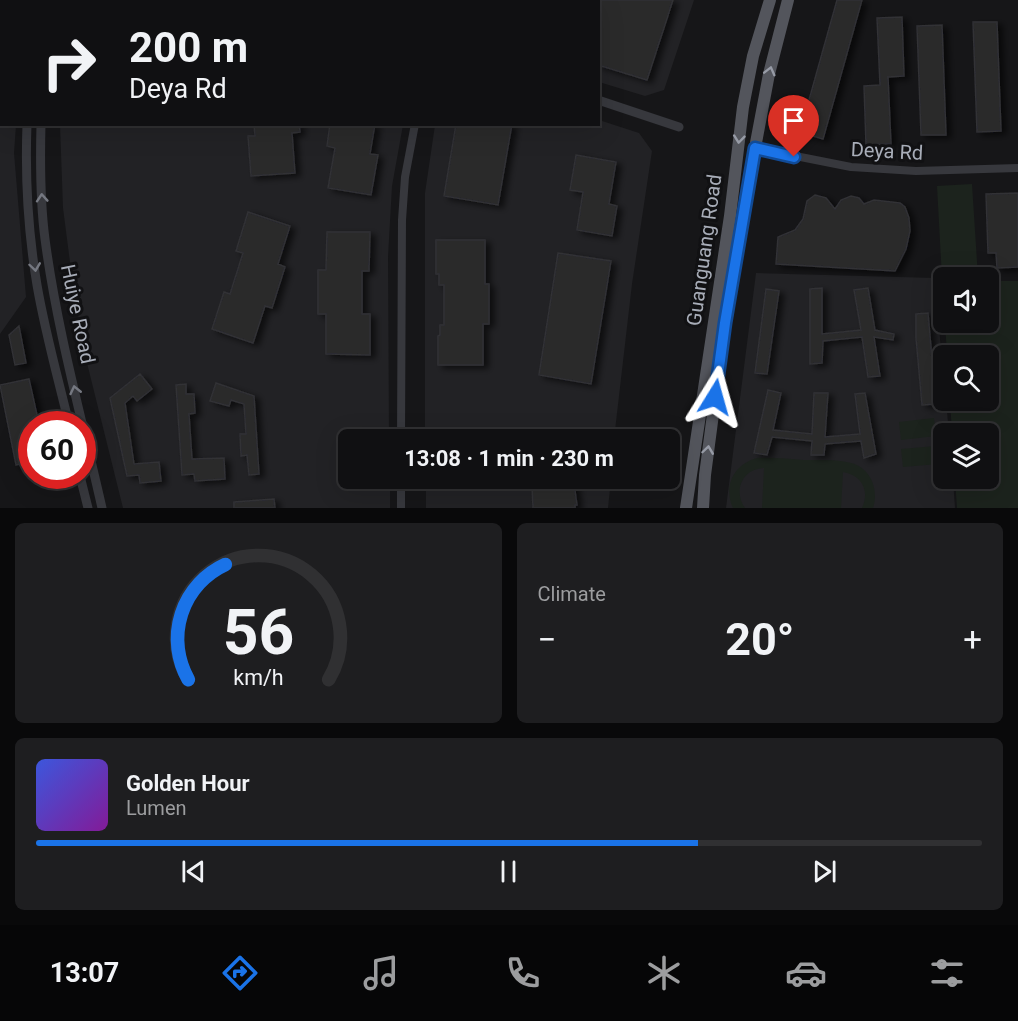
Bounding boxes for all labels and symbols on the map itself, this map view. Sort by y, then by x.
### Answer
one-way arrow [762,66,775,76]
pin [768,95,819,157]
one-way arrow [733,134,746,143]
street label: Deya Rd [850,137,924,165]
street label: Guanguang Road [681,173,727,327]
one-way arrow [36,193,49,202]
one-way arrow [28,262,40,271]
street label: Huiye Road [56,262,100,366]
position arrow [683,365,747,429]
one-way arrow [69,385,82,395]
speed limit sign: 60 [18,411,96,489]
one-way arrow [701,445,714,454]

